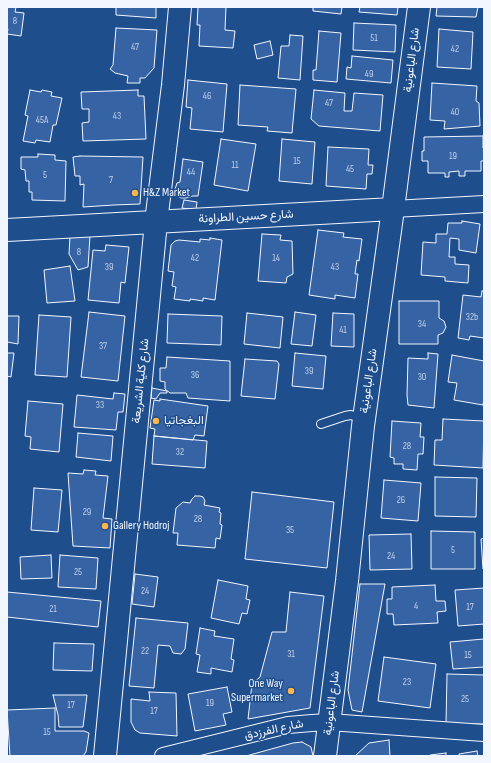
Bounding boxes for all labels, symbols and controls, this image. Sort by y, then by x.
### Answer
house number: 8 [13,15,17,27]
street label: شارع الباعونية [401,27,423,93]
house number: 51 [370,32,378,44]
house number: 47 [131,41,139,53]
house number: 42 [451,43,459,55]
house number: 49 [365,68,373,80]
house number: 46 [203,90,211,102]
house number: 47 [325,97,333,109]
house number: 40 [451,106,459,118]
house number: 43 [113,110,121,122]
house number: 45A [36,114,48,126]
house number: 19 [449,150,457,162]
house number: 15 [293,155,301,167]
house number: 11 [232,159,238,171]
house number: 45 [346,163,354,175]
house number: 44 [187,166,195,178]
house number: 5 [43,169,47,181]
house number: 7 [109,174,113,186]
place label: H&Z Market [143,186,190,200]
marker: H&Z Market [130,188,140,198]
street label: شارع حسين الطراونة [198,207,294,227]
house number: 8 [77,246,81,258]
house number: 42 [191,252,199,264]
house number: 14 [272,252,280,264]
house number: 39 [105,261,113,273]
house number: 43 [331,261,339,273]
house number: 32b [466,311,478,323]
house number: 34 [418,318,426,330]
house number: 41 [339,324,347,336]
street label: شارع كلية الشريعة [129,338,153,424]
house number: 37 [99,340,107,352]
street label: شارع الباعونية [357,348,381,414]
house number: 39 [305,365,313,377]
house number: 36 [191,369,199,381]
house number: 30 [418,371,426,383]
house number: 33 [96,399,104,411]
place label: البغجاتيا [164,414,204,428]
marker: البغجاتيا [151,416,161,426]
house number: 28 [403,440,411,452]
house number: 32 [176,446,184,458]
house number: 26 [397,494,405,506]
house number: 29 [83,506,91,518]
house number: 28 [194,513,202,525]
place label: Gallery Hodroj [113,519,169,533]
marker: Gallery Hodroj [100,521,110,531]
house number: 35 [286,524,294,536]
house number: 5 [451,544,455,556]
house number: 24 [387,550,395,562]
house number: 25 [74,566,82,578]
house number: 24 [141,585,149,597]
house number: 4 [414,600,418,612]
house number: 17 [466,601,474,613]
house number: 21 [49,603,57,615]
house number: 22 [141,645,149,657]
house number: 31 [287,648,295,660]
house number: 15 [464,649,472,661]
street label: شارع الباعونية [321,670,343,736]
house number: 23 [403,676,411,688]
place label: One Way Supermarket [231,677,283,705]
marker: One Way Supermarket [286,686,296,696]
house number: 25 [461,693,469,705]
house number: 19 [206,697,214,709]
house number: 17 [67,699,75,711]
house number: 17 [150,705,158,717]
street label: شارع الفرزدق [243,717,305,743]
house number: 15 [43,726,51,738]

